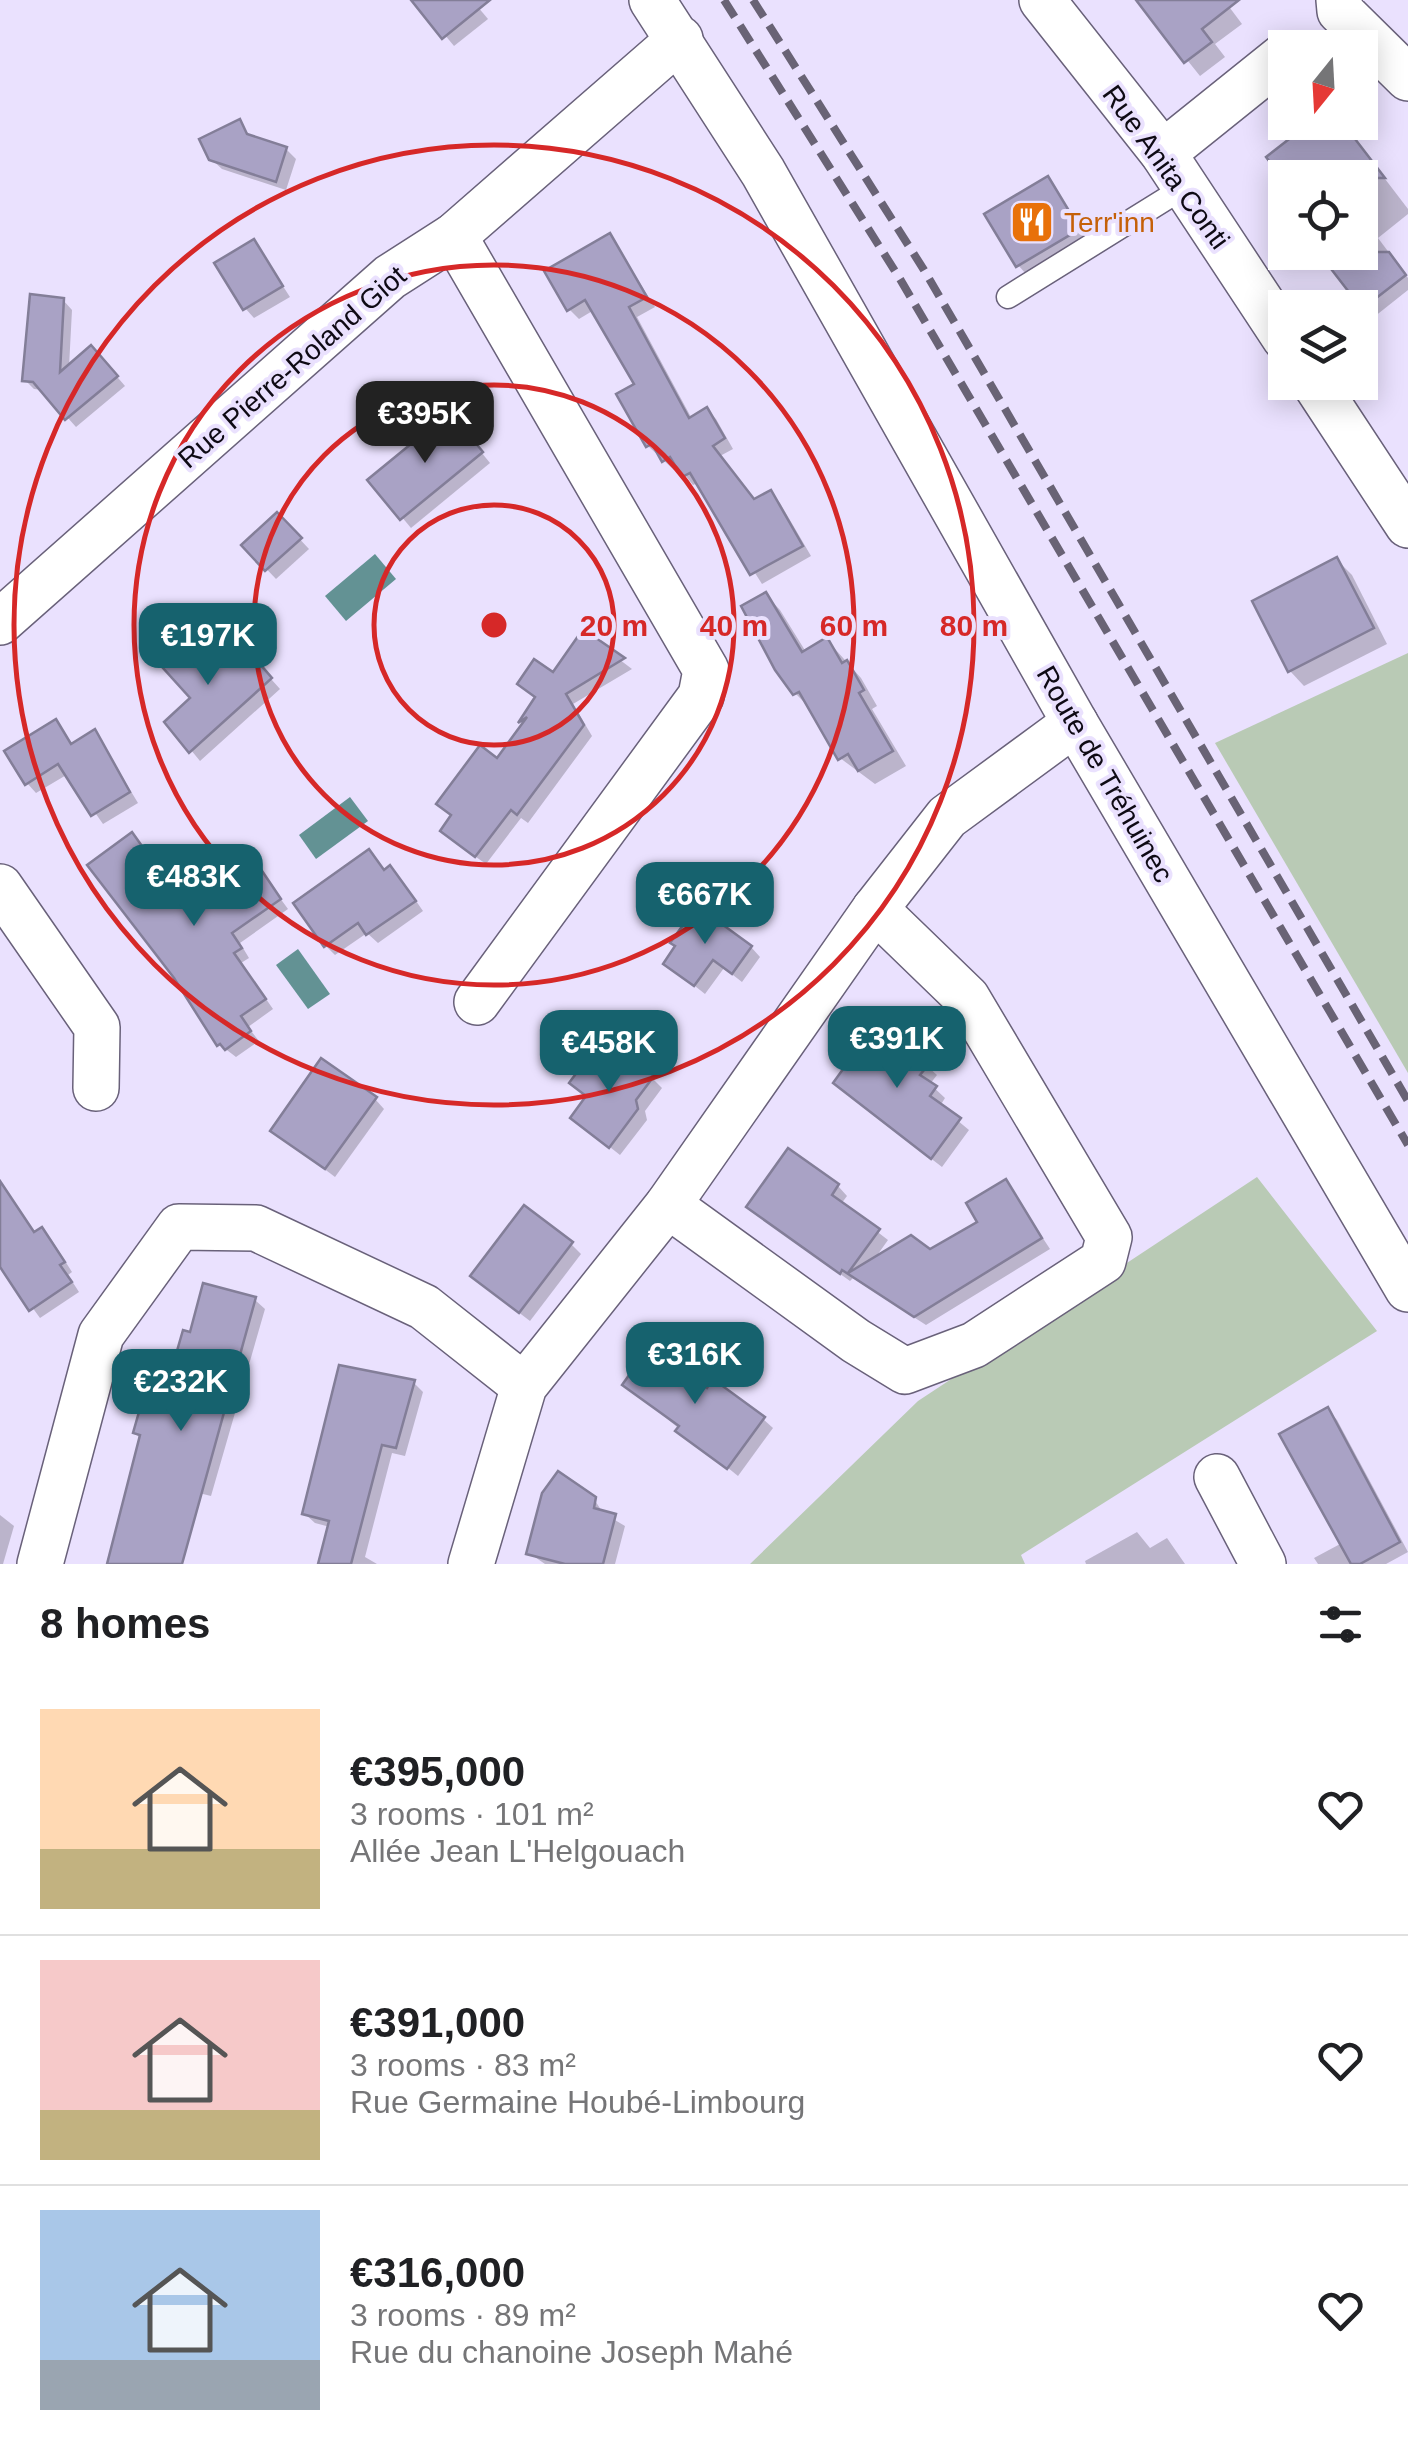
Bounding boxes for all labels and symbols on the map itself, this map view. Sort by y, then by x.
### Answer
north arrow [1268,30,1378,140]
street label: Rue Anita Conti [1096,79,1236,255]
restaurant icon: Terr'inn [1009,199,1055,245]
place label: Terr'inn [1064,207,1155,238]
street label: Rue Pierre-Roland Giot [172,260,412,474]
pin: €395K [355,381,495,466]
pin: €197K [138,603,278,688]
centre of rings [476,607,512,643]
text: 20 m [580,609,648,642]
text: 40 m [700,609,768,642]
text: 60 m [820,609,888,642]
text: 80 m [940,609,1008,642]
street label: Route de Tréhuinec [1030,660,1180,888]
pin: €483K [124,844,264,929]
pin: €667K [635,862,775,947]
pin: €391K [827,1006,967,1091]
pin: €458K [539,1010,679,1095]
pin: €316K [625,1322,765,1407]
pin: €232K [111,1349,251,1434]

